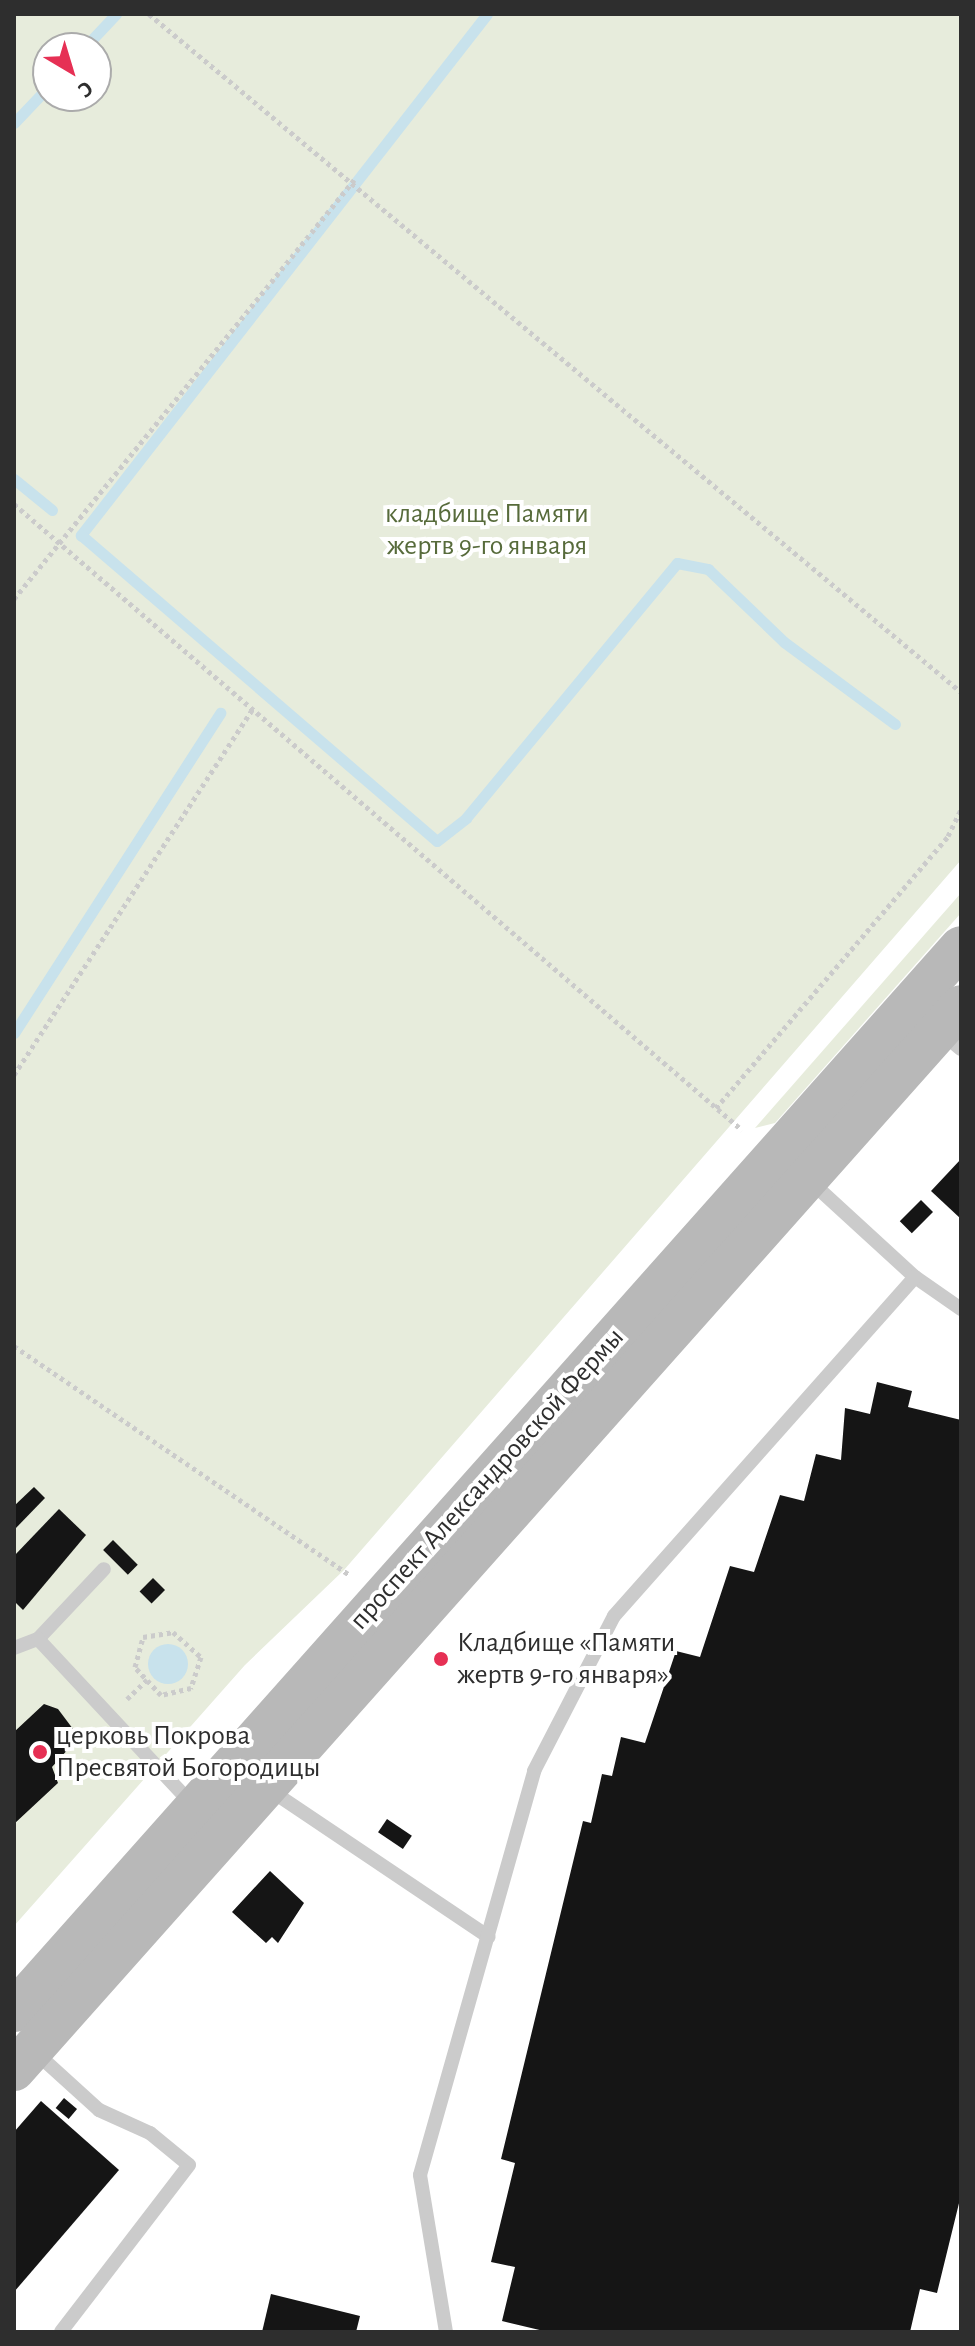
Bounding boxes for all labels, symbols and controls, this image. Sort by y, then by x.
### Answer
north arrow [32,32,112,112]
text: С [74,77,97,102]
park label: кладбище Памяти жертв 9-го января [385,497,589,563]
street label: проспект Александровской Фермы [343,1321,631,1637]
place label: Кладбище «Памяти жертв 9-го января» [457,1626,675,1692]
marker: Кладбище «Памяти жертв 9-го января» [432,1650,450,1668]
place label: церковь Покрова Пресвятой Богородицы [56,1719,321,1785]
marker: церковь Покрова Пресвятой Богородицы [31,1743,49,1761]

